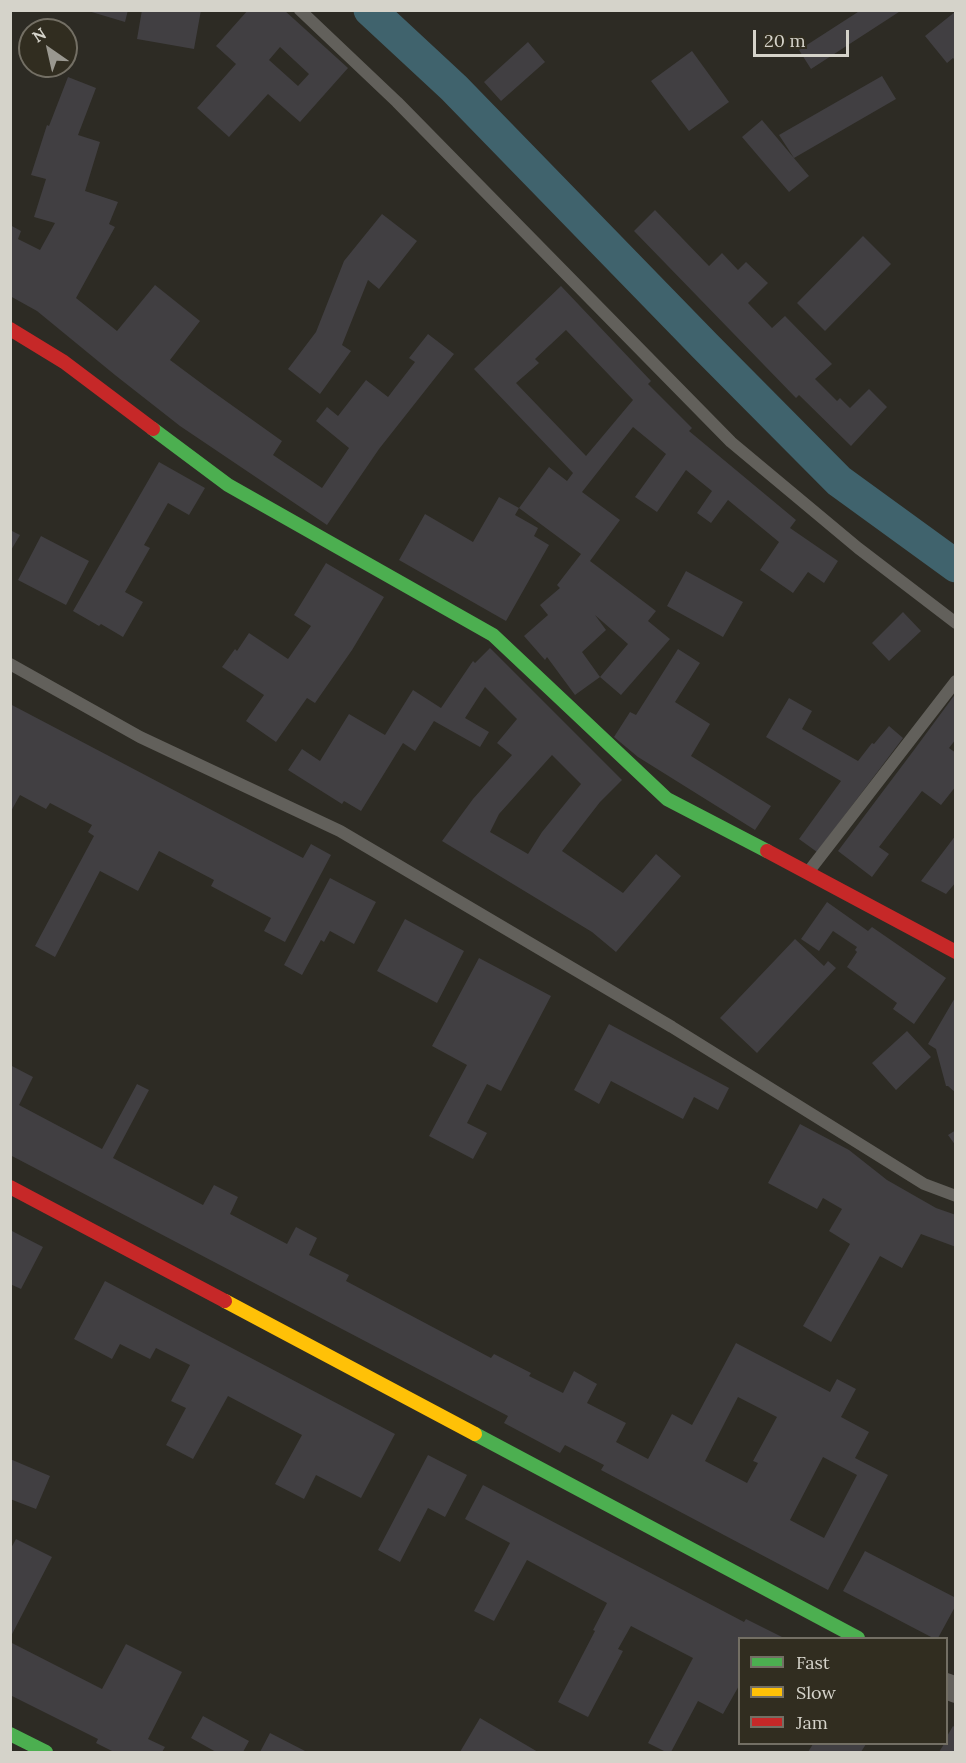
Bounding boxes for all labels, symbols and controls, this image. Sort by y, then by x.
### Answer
north arrow [18,18,78,78]
scale bar [756,18,852,56]
text: N [28,23,50,46]
text: 20 m [764,29,806,52]
legend [738,1637,948,1745]
text: Fast [796,1651,830,1674]
text: Slow [796,1681,836,1704]
text: Jam [796,1711,828,1734]

